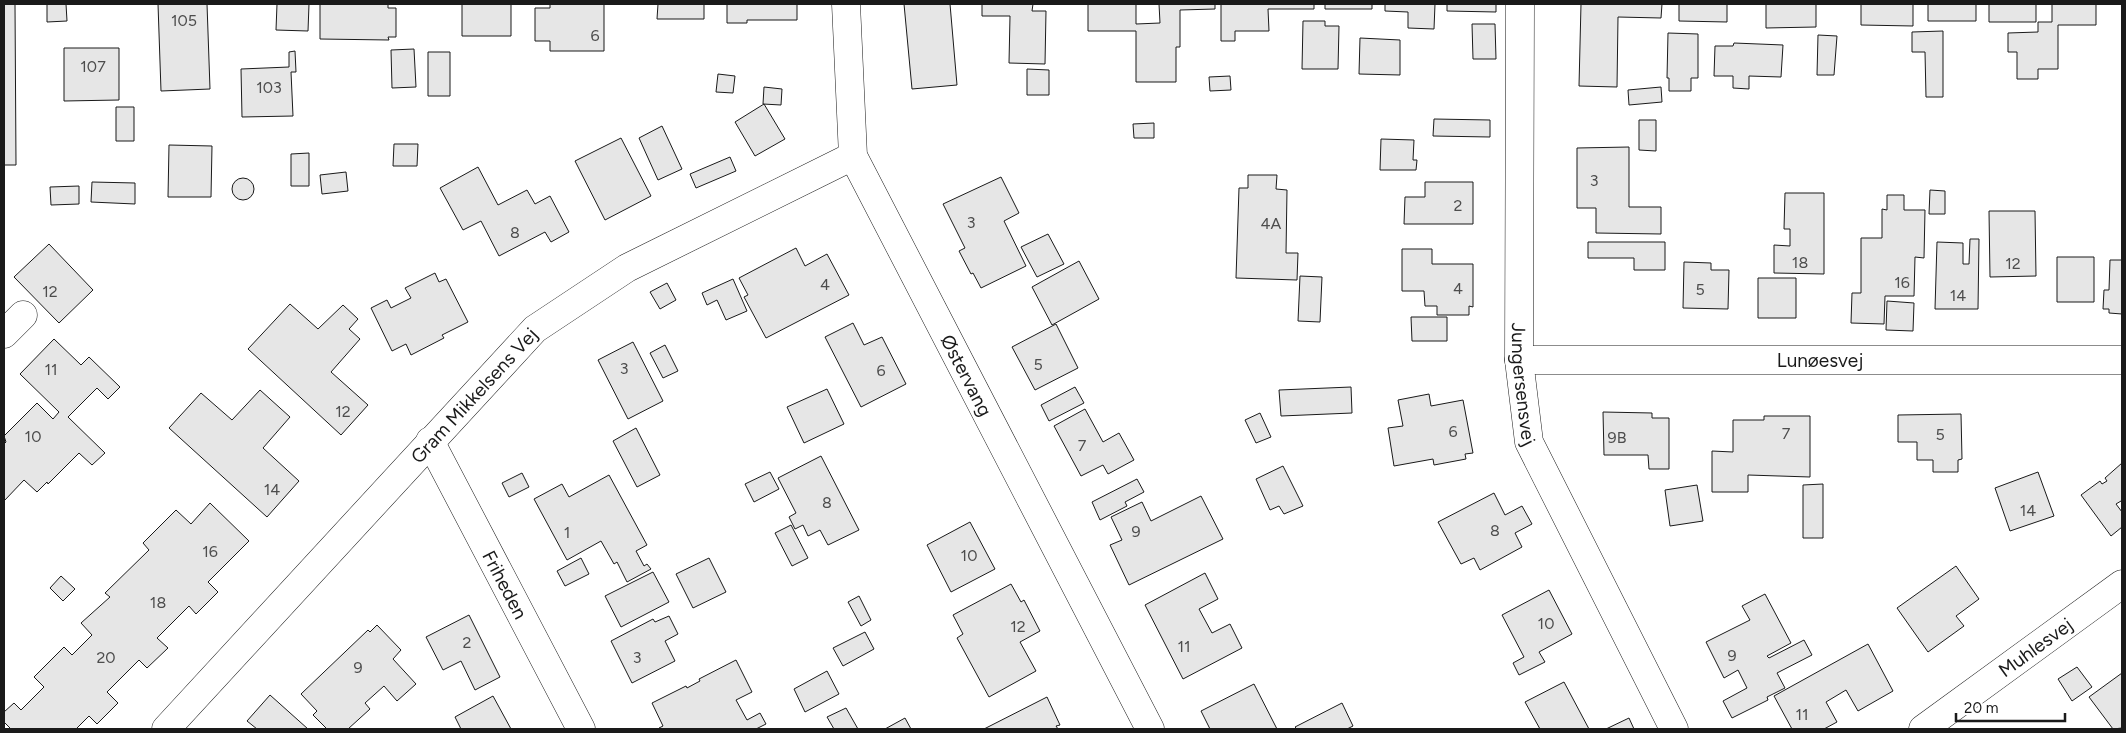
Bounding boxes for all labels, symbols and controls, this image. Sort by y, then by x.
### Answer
house number: 105 [171,11,197,30]
house number: 6 [590,26,600,45]
house number: 107 [80,57,106,76]
house number: 103 [256,78,282,97]
house number: 3 [1590,171,1598,190]
house number: 2 [1454,196,1462,215]
house number: 3 [967,213,975,232]
house number: 4A [1261,214,1282,233]
house number: 8 [510,223,520,242]
house number: 18 [1792,253,1808,272]
house number: 12 [2005,254,2021,273]
house number: 16 [1894,273,1910,292]
house number: 4 [820,275,830,294]
house number: 4 [1453,279,1463,298]
house number: 5 [1695,280,1705,299]
house number: 12 [42,282,58,301]
house number: 14 [1950,286,1966,305]
street label: Gram Mikkelsens Vej [406,323,542,468]
street label: Jungersensvej [1507,323,1540,450]
street label: Østervang [935,331,997,420]
street label: Lunøesvej [1777,349,1863,372]
house number: 5 [1033,355,1043,374]
house number: 3 [620,359,628,378]
house number: 11 [44,360,58,379]
house number: 6 [876,361,886,380]
house number: 12 [335,402,351,421]
house number: 6 [1448,422,1458,441]
house number: 7 [1782,424,1791,443]
house number: 5 [1935,425,1945,444]
house number: 10 [25,427,41,446]
house number: 9B [1608,428,1627,447]
house number: 7 [1078,436,1087,455]
house number: 14 [264,480,280,499]
house number: 8 [822,493,832,512]
house number: 14 [2020,501,2036,520]
house number: 8 [1490,521,1500,540]
house number: 9 [1131,522,1141,541]
house number: 1 [564,523,570,542]
house number: 16 [202,542,218,561]
house number: 10 [961,546,977,565]
street label: Friheden [477,547,532,623]
house number: 18 [150,593,166,612]
street label: Muhlesvej [1994,613,2077,682]
house number: 10 [1538,614,1554,633]
house number: 12 [1010,617,1026,636]
house number: 2 [463,633,471,652]
house number: 11 [1177,637,1191,656]
house number: 9 [1727,646,1737,665]
house number: 20 [96,648,116,667]
house number: 3 [633,648,641,667]
house number: 9 [353,658,363,677]
scale bar [1956,690,2065,722]
text: 20 m [1964,699,1998,717]
house number: 11 [1795,705,1809,724]

